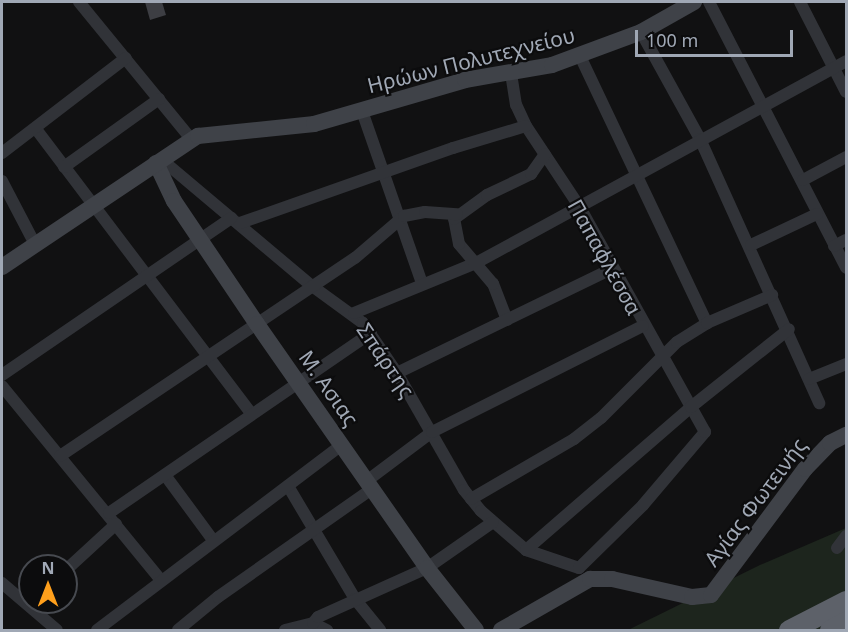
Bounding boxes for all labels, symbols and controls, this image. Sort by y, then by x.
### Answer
scale bar [638,18,796,56]
street label: Ηρώων Πολυτεχνείου [365,22,577,98]
text: 100 m [646,28,698,52]
street label: Παπαφλέσσα [563,195,647,319]
street label: Σπάρτης [352,318,420,402]
street label: Μ. Ασιας [294,346,364,430]
street label: Αγίας Φωτεινής [699,433,811,571]
north arrow [18,554,78,614]
text: N [41,557,55,579]

